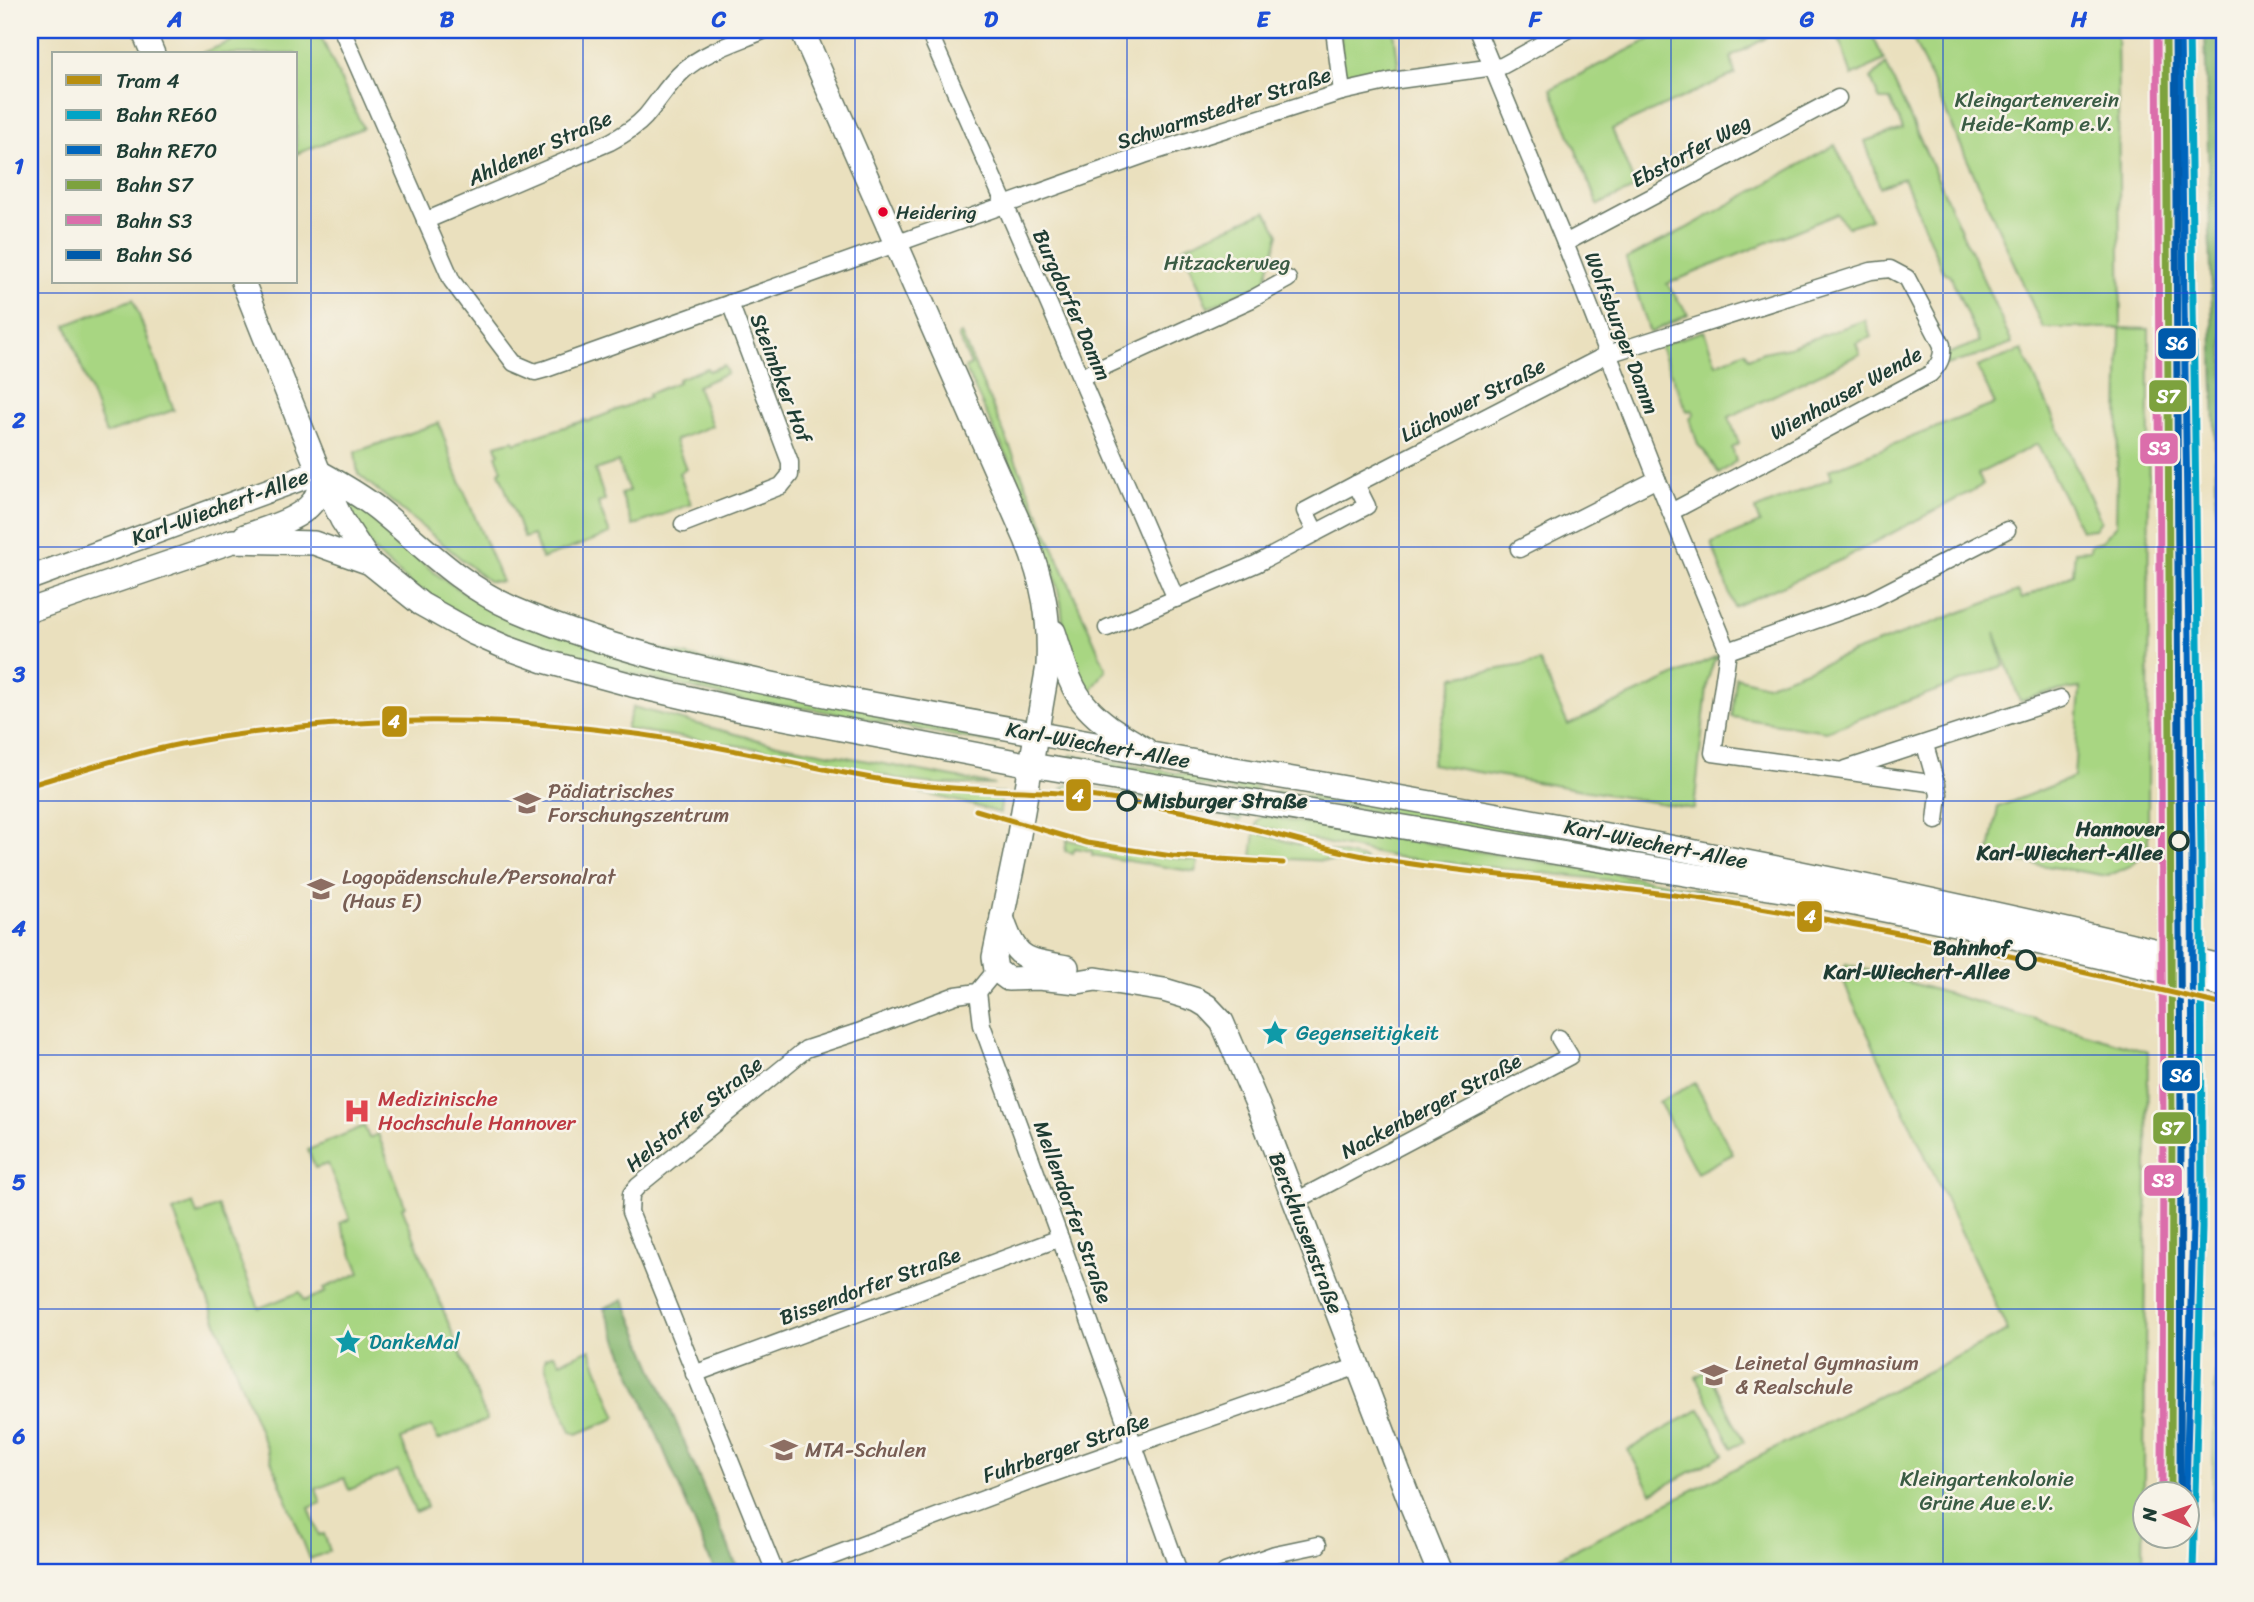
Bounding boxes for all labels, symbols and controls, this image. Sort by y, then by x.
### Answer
text: A [166,0,183,40]
text: B [440,0,455,40]
text: C [711,0,727,40]
text: D [984,0,999,40]
text: E [1257,0,1272,40]
text: F [1528,0,1543,40]
text: G [1799,0,1815,40]
text: H [2070,0,2088,40]
legend [52,52,298,284]
street label: Schwarmstedter Straße [1112,55,1336,161]
text: Tram 4 [116,62,180,100]
park label: Kleingartenverein Heide-Kamp e.V. [1955,81,2119,143]
text: Bahn RE60 [116,96,217,134]
street label: Ahldener Straße [461,99,619,197]
street label: Ebstorfer Weg [1624,103,1758,199]
text: Bahn RE70 [116,132,217,170]
text: 1 [14,146,24,187]
text: Bahn S7 [116,166,195,204]
place label: Heidering [896,196,977,229]
text: Bahn S3 [116,202,193,240]
marker: Heidering [876,205,890,219]
street label: Burgdorfer Damm [1022,223,1122,387]
text: Bahn S6 [116,236,193,274]
park label: Hitzackerweg [1164,244,1291,282]
street label: Wolfsburger Damm [1573,246,1671,420]
street label: Steimbker Hof [739,308,824,450]
line badge: S6 [2157,327,2197,360]
text: S6 [2165,327,2189,360]
street label: Wienhauser Wende [1763,335,1930,451]
street label: Lüchower Straße [1393,347,1553,453]
line badge: S7 [2148,379,2188,413]
text: S7 [2156,380,2182,413]
text: 2 [11,400,26,441]
line badge: S3 [2139,432,2179,465]
text: S3 [2147,432,2171,465]
street label: Karl-Wiechert-Allee [126,457,314,557]
text: 3 [12,654,26,695]
line badge: 4 [381,705,408,738]
text: 4 [387,705,400,738]
street label: Karl-Wiechert-Allee [1003,710,1193,780]
place label: Pädiatrisches Forschungszentrum [548,772,729,834]
line badge: 4 [1065,778,1092,812]
text: 4 [1071,779,1084,812]
place label: Misburger Straße [1142,782,1308,820]
school or university icon: Pädiatrisches Forschungszentrum [512,788,542,818]
marker: Misburger Straße [1117,791,1137,811]
street label: Karl-Wiechert-Allee [1561,808,1751,880]
place label: Hannover Karl-Wiechert-Allee [1976,810,2165,872]
marker: Hannover Karl-Wiechert-Allee [2169,831,2189,851]
place label: Logopädenschule/Personalrat (Haus E) [342,858,617,920]
school or university icon: Logopädenschule/Personalrat (Haus E) [306,874,336,904]
line badge: 4 [1796,900,1823,933]
text: 4 [1803,900,1816,933]
text: 4 [11,908,27,949]
place label: Bahnhof Karl-Wiechert-Allee [1823,929,2014,991]
marker: Bahnhof Karl-Wiechert-Allee [2016,950,2036,970]
place label: Gegenseitigkeit [1296,1014,1439,1052]
place icon: Gegenseitigkeit [1260,1018,1290,1048]
street label: Nackenberger Straße [1333,1042,1529,1170]
street label: Helstorfer Straße [616,1046,772,1182]
line badge: S6 [2161,1059,2201,1092]
text: S6 [2169,1059,2193,1092]
place label: Medizinische Hochschule Hannover [378,1080,577,1142]
hospital icon: Medizinische Hochschule Hannover [342,1096,372,1126]
line badge: S7 [2152,1111,2192,1145]
text: S7 [2160,1112,2186,1145]
street label: Mellendorfer Straße [1022,1115,1124,1309]
street label: Berckhusenstraße [1258,1146,1354,1320]
text: 5 [12,1162,26,1203]
line badge: S3 [2143,1164,2183,1197]
text: S3 [2151,1164,2175,1197]
street label: Bissendorfer Straße [774,1236,966,1336]
place label: DankeMal [369,1323,461,1361]
place icon: DankeMal [333,1327,363,1357]
place label: Leinetal Gymnasium & Realschule [1735,1344,1919,1406]
school or university icon: Leinetal Gymnasium & Realschule [1699,1360,1729,1390]
street label: Fuhrberger Straße [977,1402,1155,1494]
text: 6 [11,1416,26,1457]
place label: MTA-Schulen [805,1431,926,1469]
school or university icon: MTA-Schulen [769,1435,799,1465]
park label: Kleingartenkolonie Grüne Aue e.V. [1900,1460,2074,1522]
north arrow [2132,1480,2202,1550]
text: N [2133,1506,2166,1523]

